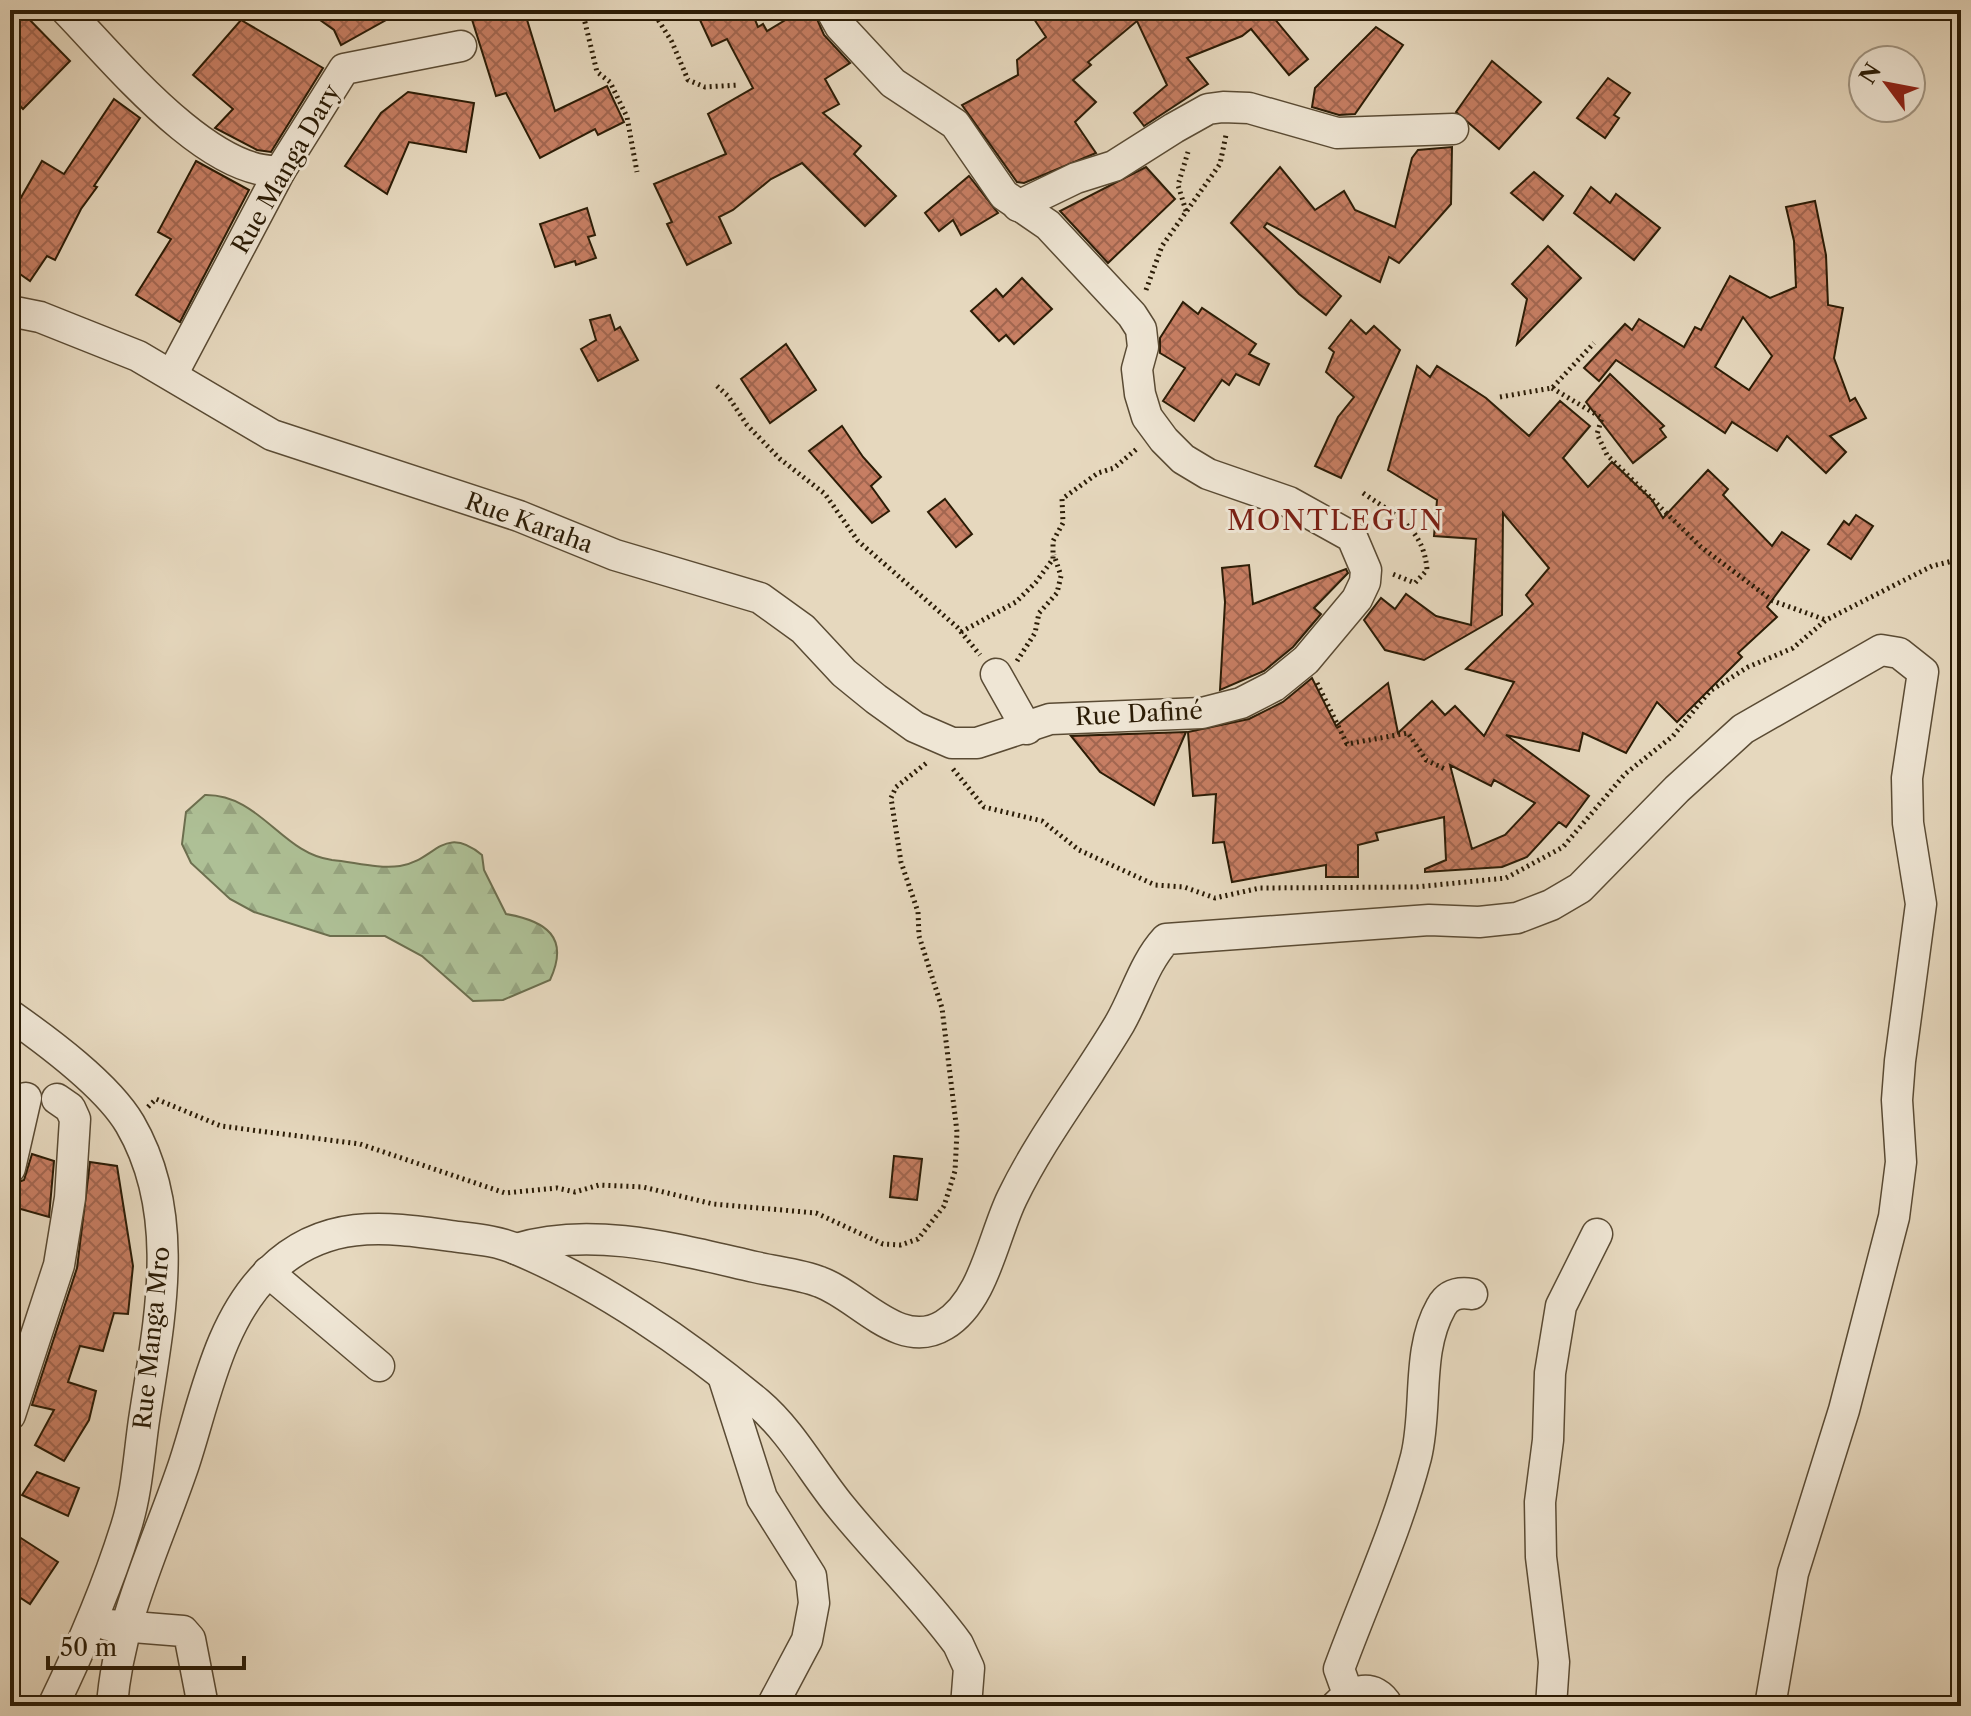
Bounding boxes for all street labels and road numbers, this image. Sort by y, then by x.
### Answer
street label: Rue Manga Dary [225,78,346,259]
street label: Rue Karaha [461,486,597,559]
street label: Rue Dafiné [1074,696,1204,731]
street label: Rue Manga Mro [127,1245,176,1431]

